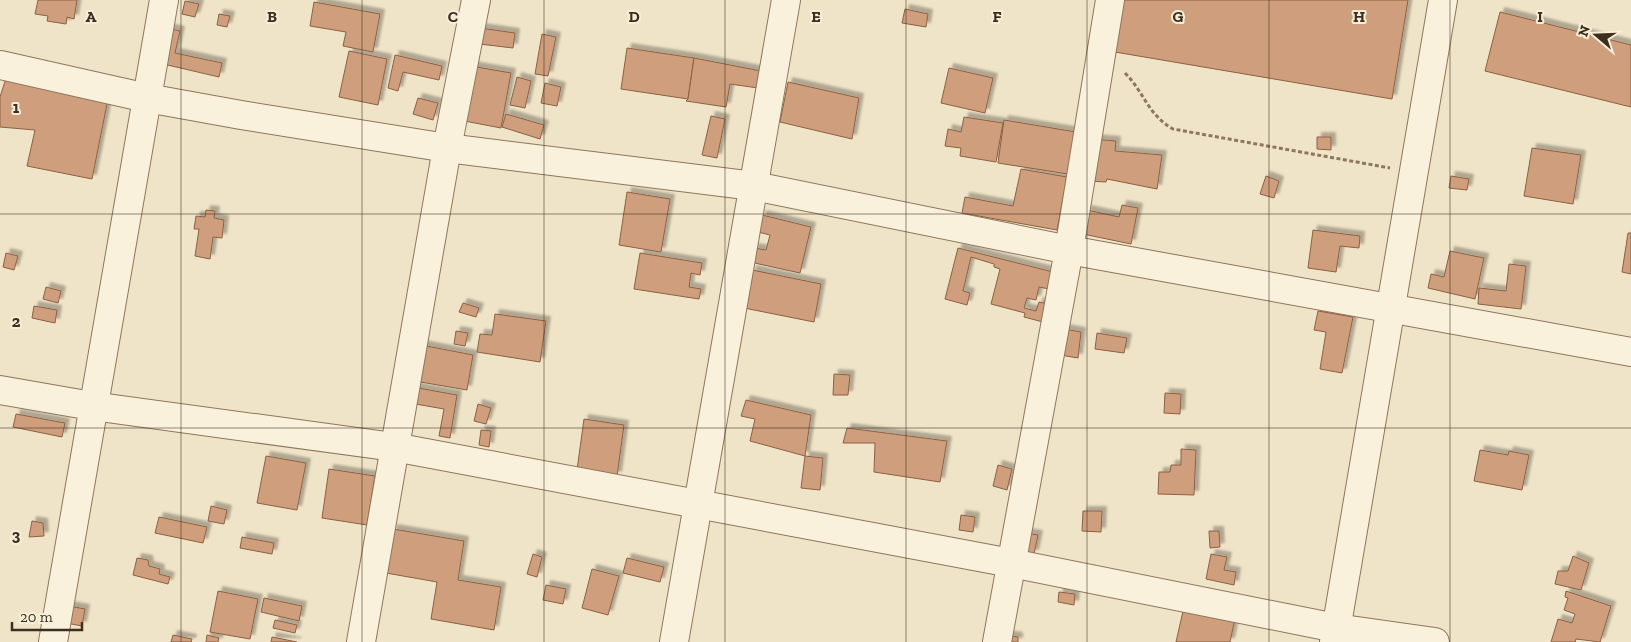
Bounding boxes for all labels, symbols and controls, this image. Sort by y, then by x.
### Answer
text: A [86,7,97,26]
text: B [267,7,277,26]
text: C [448,7,458,26]
text: D [628,7,640,26]
text: E [811,7,821,26]
text: F [992,7,1002,26]
text: G [1173,7,1184,26]
text: H [1353,7,1365,26]
text: I [1537,7,1543,26]
north arrow [1571,10,1621,60]
text: N [1574,23,1594,39]
text: 1 [13,98,20,117]
text: 2 [12,312,21,331]
text: 3 [12,526,21,545]
scale bar [12,600,82,632]
text: 20 m [20,608,53,626]

